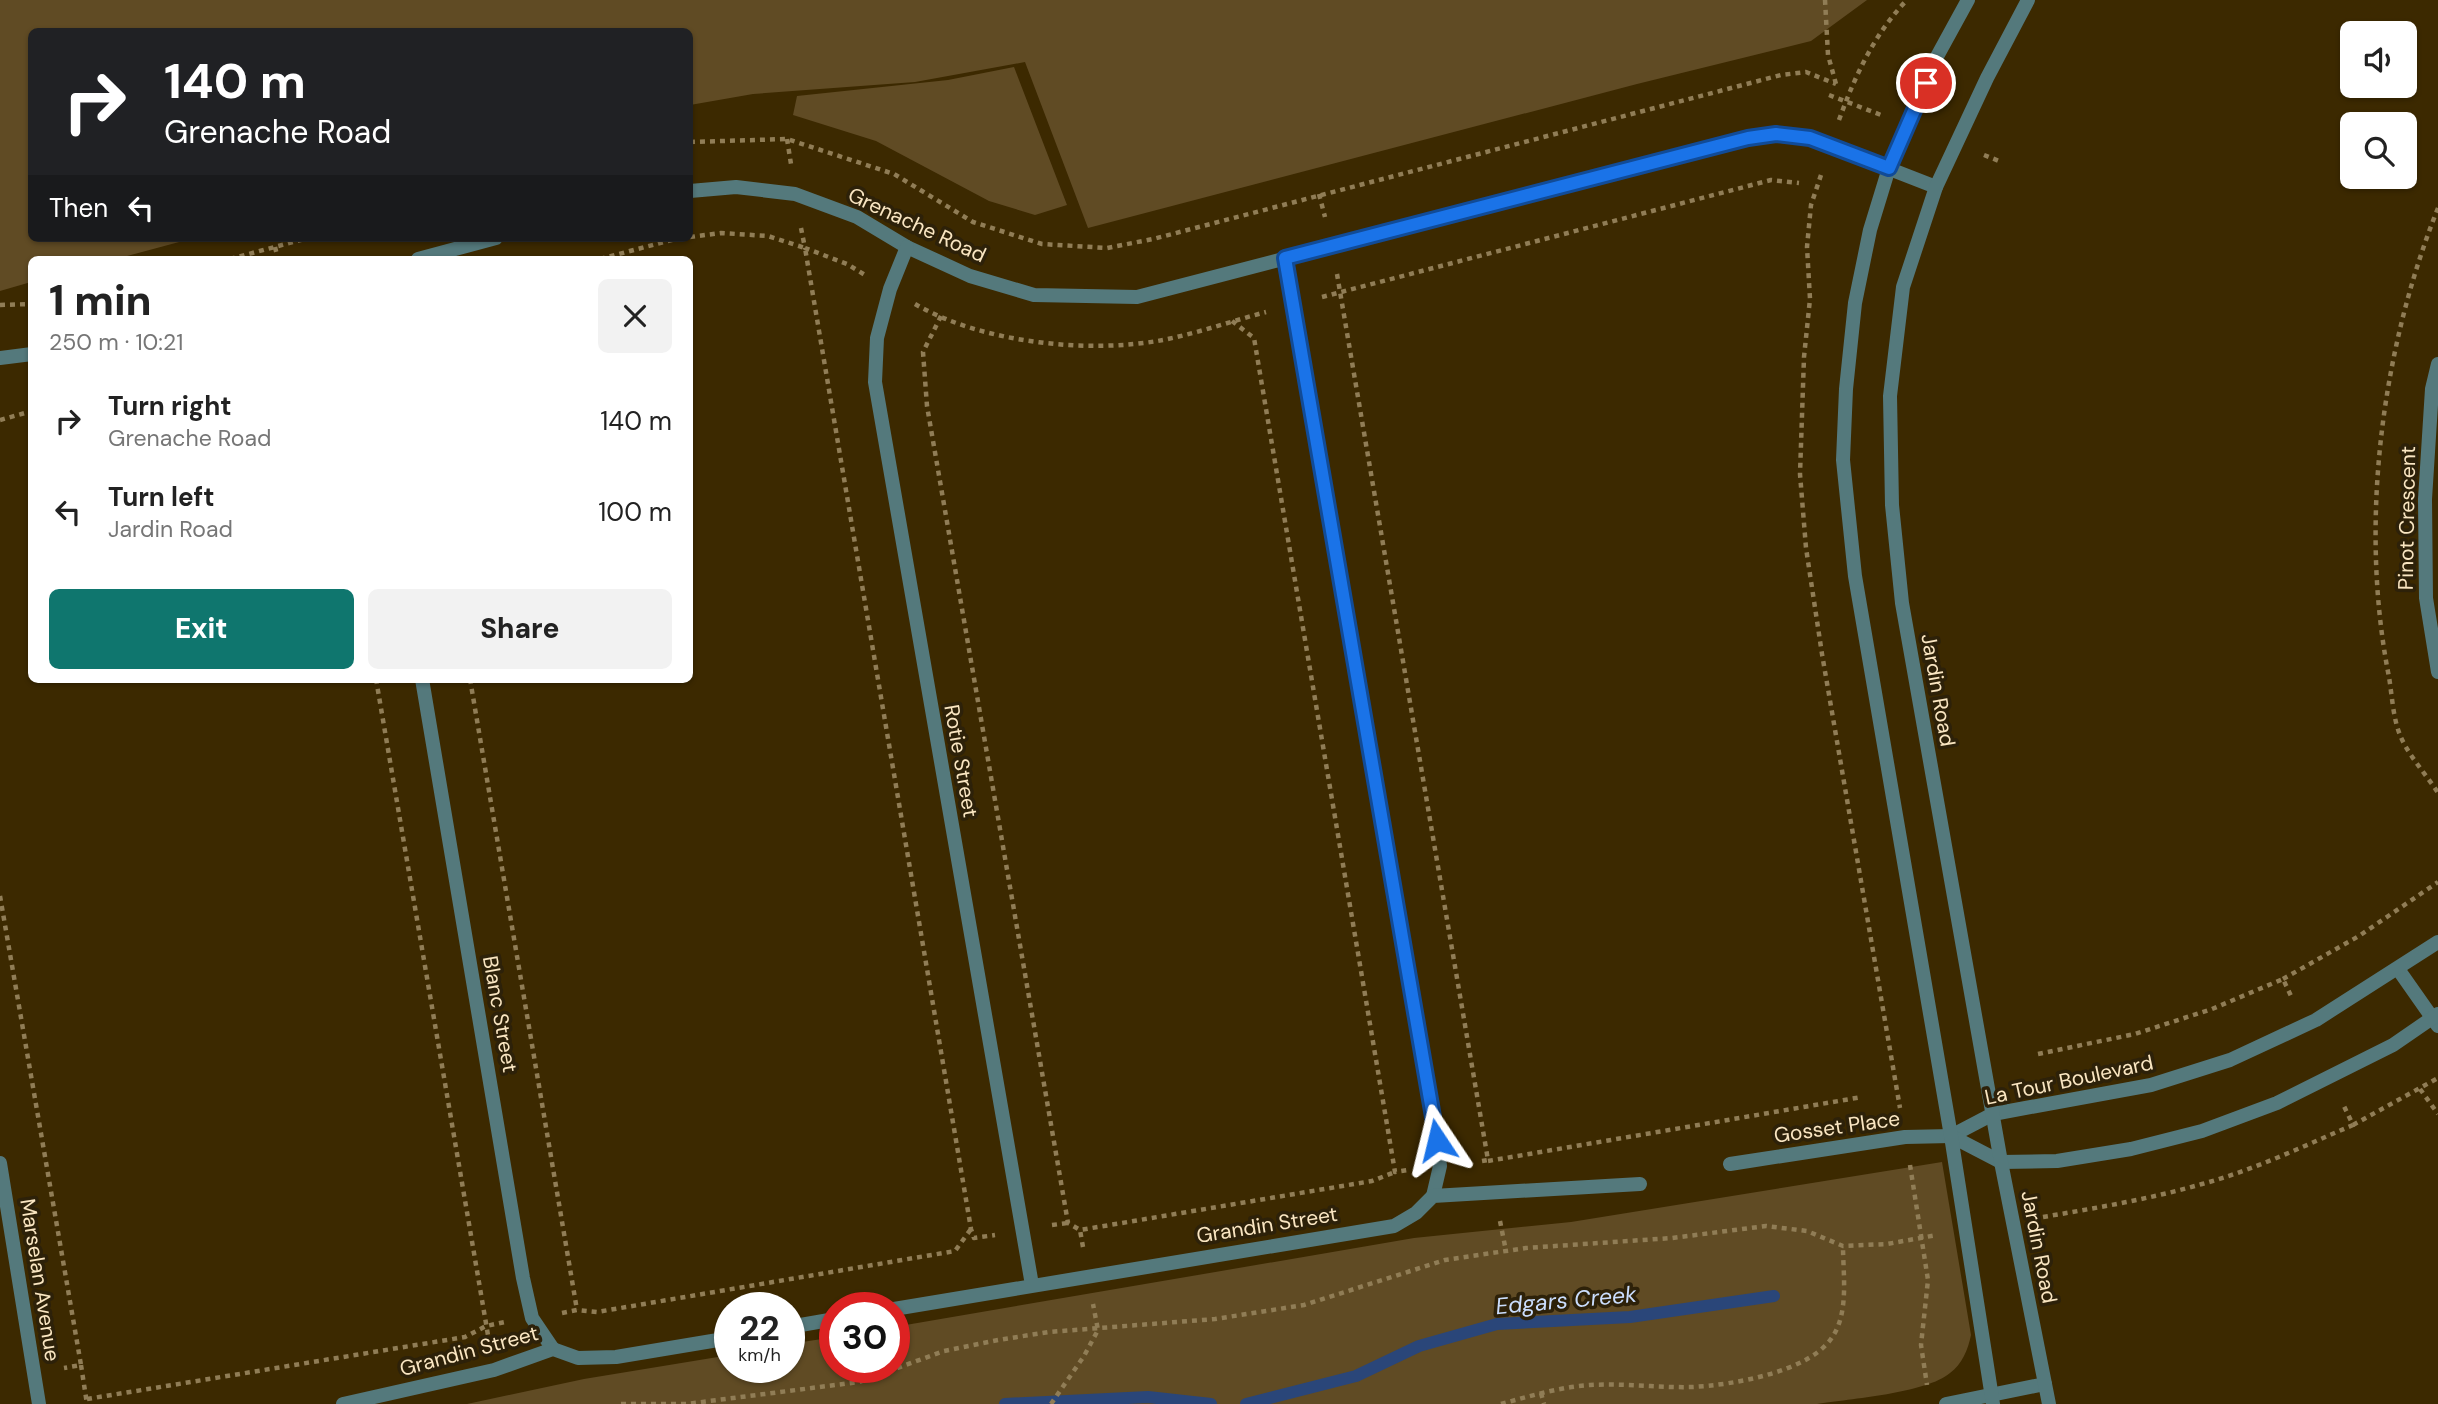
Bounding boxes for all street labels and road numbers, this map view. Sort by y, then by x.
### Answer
street label: Grenache Road [843,181,991,269]
street label: Pinot Crescent [2392,446,2422,590]
street label: Jardin Road [1914,631,1962,749]
street label: Rotie Street [937,702,985,820]
street label: Blanc Street [476,953,524,1075]
street label: La Tour Boulevard [1982,1048,2156,1112]
street label: Gosset Place [1772,1104,1902,1150]
street label: Jardin Road [2014,1188,2064,1306]
street label: Marselan Avenue [13,1197,67,1363]
street label: Grandin Street [1194,1200,1340,1250]
street label: Grandin Street [397,1319,541,1383]

